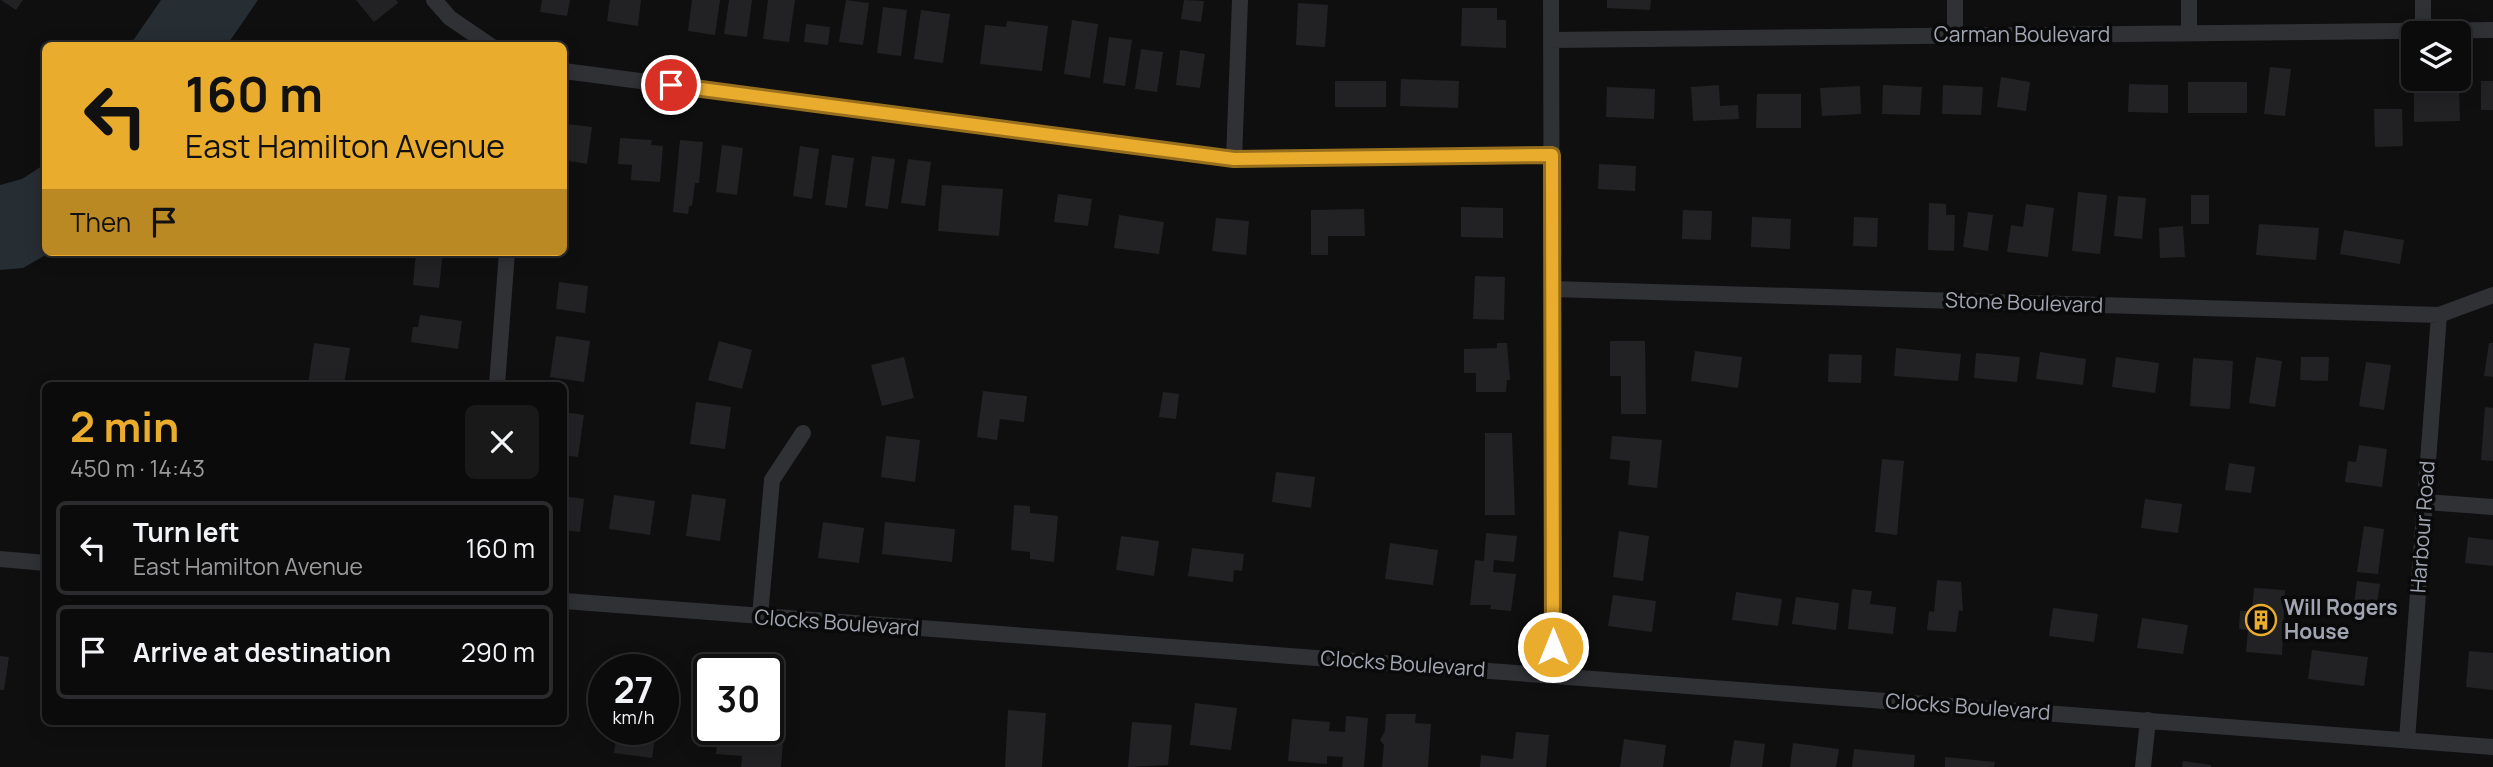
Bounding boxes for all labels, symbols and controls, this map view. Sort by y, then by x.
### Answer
street label: Carman Boulevard [1934,20,2110,48]
map controls [2401,21,2471,91]
button: layers [2401,21,2471,91]
pin [641,55,701,115]
text: 160 m [185,60,323,127]
icon: arrive [652,66,690,104]
icon: left [70,70,161,161]
text: East Hamilton Avenue [185,124,505,168]
icon: arrive [145,203,183,241]
text: Then [70,204,131,240]
street label: Stone Boulevard [1944,285,2104,319]
text: 2 min [70,397,179,455]
button: close [465,405,539,479]
text: 450 m · 14:43 [70,452,205,484]
street label: Harbour Road [2403,460,2441,594]
text: Turn left [133,514,240,550]
icon: left [74,529,112,567]
text: 160 m [466,530,535,566]
text: East Hamilton Avenue [133,550,363,582]
place label: Will Rogers House [2284,593,2398,645]
street label: Clocks Boulevard [754,602,921,642]
building icon: Will Rogers House [2244,603,2278,637]
position arrow [1516,610,1590,684]
icon: arrive [74,633,112,671]
text: Arrive at destination [133,634,391,670]
text: 290 m [461,634,535,670]
street label: Clocks Boulevard [1320,643,1487,683]
speed limit sign: 30 [693,654,784,745]
text: 27 [614,666,653,714]
street label: Clocks Boulevard [1885,686,2052,726]
text: km/h [613,705,654,729]

